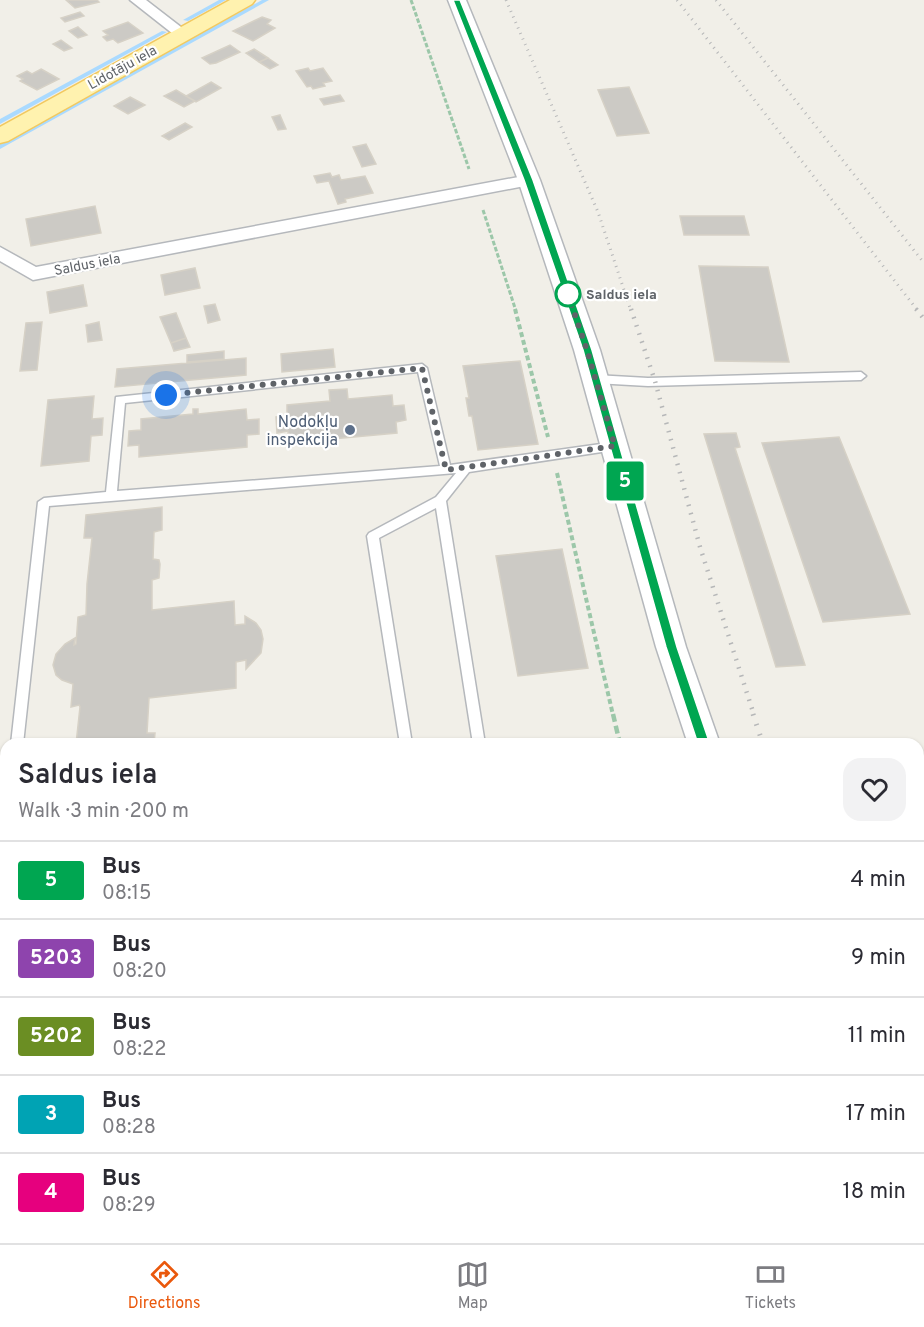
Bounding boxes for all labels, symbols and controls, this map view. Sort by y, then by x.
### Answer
street label: Lidotāju iela [85,42,160,94]
street label: Saldus iela [53,251,122,280]
marker: Saldus iela [555,281,581,307]
place label: Saldus iela [586,287,657,304]
your location [151,380,181,410]
place label: Nodokļu inspekcija [266,413,338,451]
marker: Nodokļu inspekcija [343,423,357,437]
line badge: 5 [606,462,644,500]
text: 5 [619,468,631,495]
text: Saldus iela [18,758,157,794]
button: heart [843,758,906,821]
text: Walk · 3 min · 200 m [18,799,189,825]
text: Bus [102,854,141,881]
text: 5 [45,867,57,894]
text: 4 min [851,867,906,894]
text: 08:15 [102,881,151,907]
text: Bus [112,932,151,959]
text: 5203 [30,945,82,972]
text: 9 min [851,945,906,972]
text: 08:20 [112,959,167,985]
text: Bus [112,1010,151,1037]
text: 5202 [30,1023,82,1050]
text: 11 min [848,1023,906,1050]
text: 08:22 [112,1037,166,1063]
text: Bus [102,1088,141,1115]
text: 3 [45,1101,57,1128]
text: 17 min [846,1101,906,1128]
text: 08:28 [102,1115,156,1141]
text: Bus [102,1166,141,1193]
text: 4 [44,1179,58,1206]
text: 18 min [843,1179,906,1206]
text: 08:29 [102,1193,156,1219]
tab: Directions [128,1258,201,1314]
tab: Map [456,1258,489,1314]
tab: Tickets [745,1258,796,1314]

